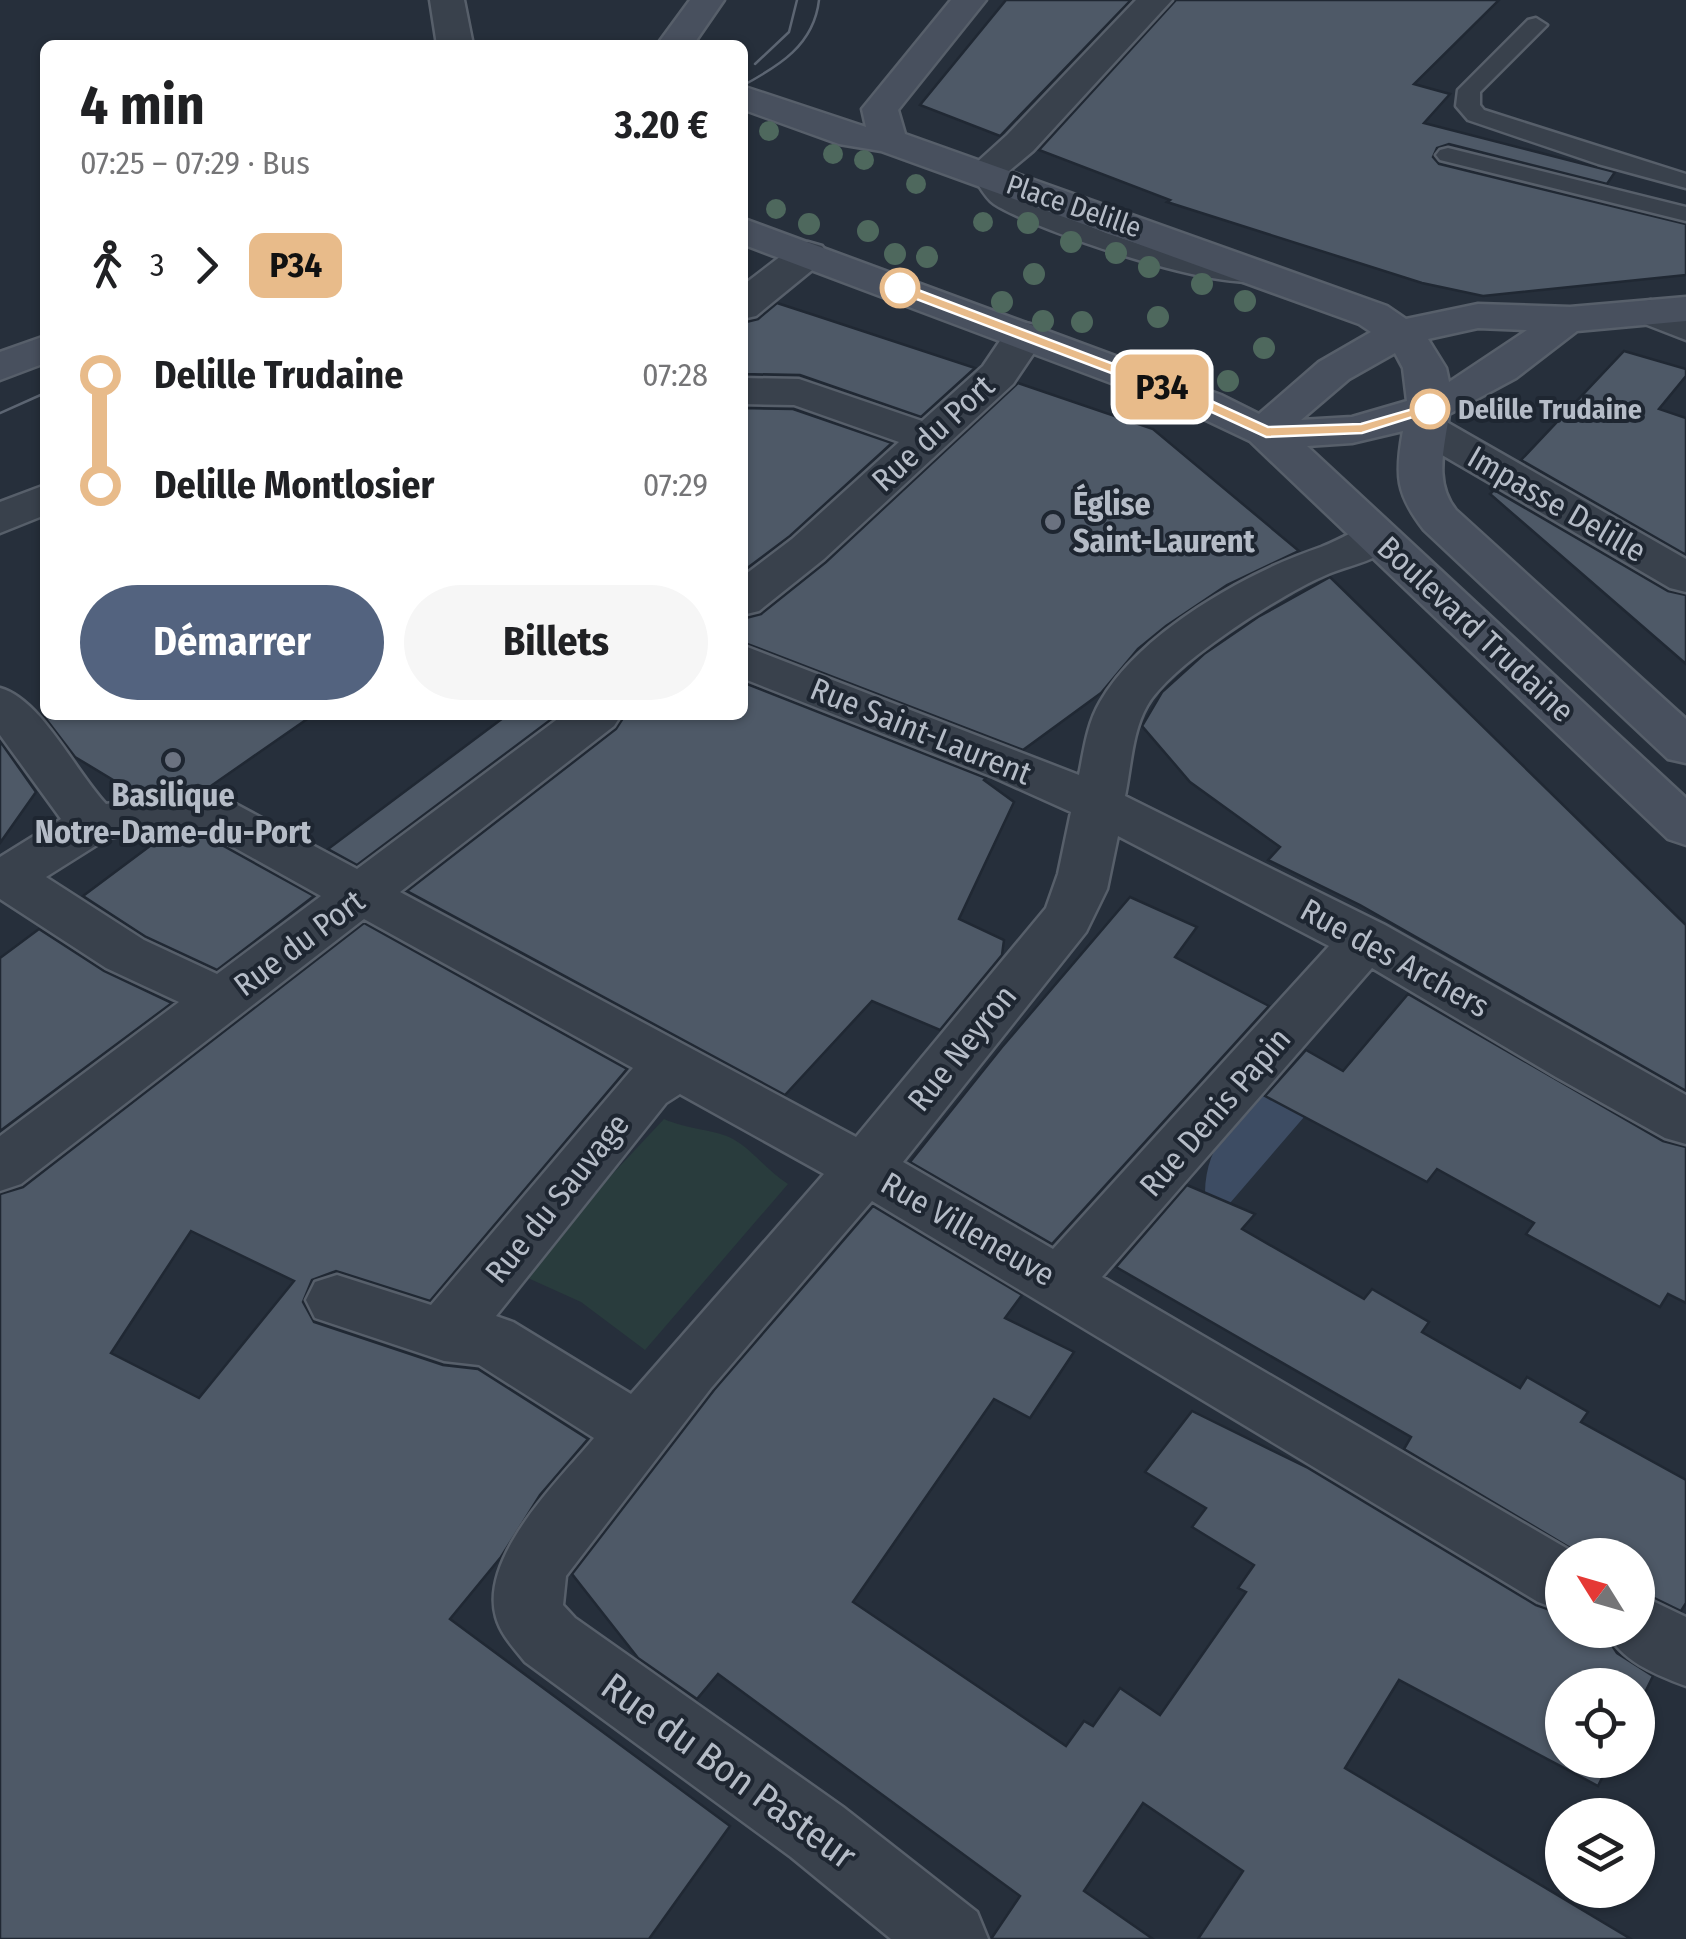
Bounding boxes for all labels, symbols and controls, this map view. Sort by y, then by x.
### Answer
text: 4 min [80,73,205,139]
text: 3.20 € [615,102,708,148]
text: 07:25 – 07:29 · Bus [80,144,310,182]
street label: Place Delille [1002,168,1146,244]
icon: walk [80,238,135,293]
icon: forward [179,238,234,293]
text: P34 [269,244,322,286]
text: 3 [150,246,164,284]
unlabelled marker [881,269,919,307]
text: Delille Trudaine [154,352,404,398]
line badge: P34 [1104,354,1220,420]
text: 07:28 [642,356,708,394]
text: P34 [1136,366,1188,408]
street label: Rue du Port [864,367,1002,499]
marker: Delille Trudaine [1411,390,1449,428]
place label: Delille Trudaine [1458,393,1642,426]
street label: Impasse Delille [1461,438,1653,570]
text: Delille Montlosier [154,462,435,508]
text: 07:29 [643,466,708,504]
place label: Église Saint-Laurent [1073,483,1256,560]
marker: Église Saint-Laurent [1042,511,1064,533]
street label: Boulevard Trudaine [1370,528,1582,730]
button: Démarrer [80,585,384,700]
button: Billets [404,585,708,700]
street label: Rue Saint-Laurent [805,669,1037,793]
marker: Basilique Notre-Dame-du-Port [162,749,184,771]
place label: Basilique Notre-Dame-du-Port [35,776,312,851]
street label: Rue du Port [226,881,372,1004]
street label: Rue des Archers [1294,891,1496,1025]
street label: Rue Neyron [900,977,1024,1119]
street label: Rue Denis Papin [1132,1020,1298,1204]
street label: Rue du Sauvage [477,1106,637,1290]
street label: Rue Villeneuve [875,1164,1061,1294]
north arrow [1545,1538,1655,1648]
map controls [1545,1538,1655,1908]
street label: Rue du Bon Pasteur [593,1663,865,1879]
button: locate [1545,1668,1655,1778]
button: layers [1545,1798,1655,1908]

